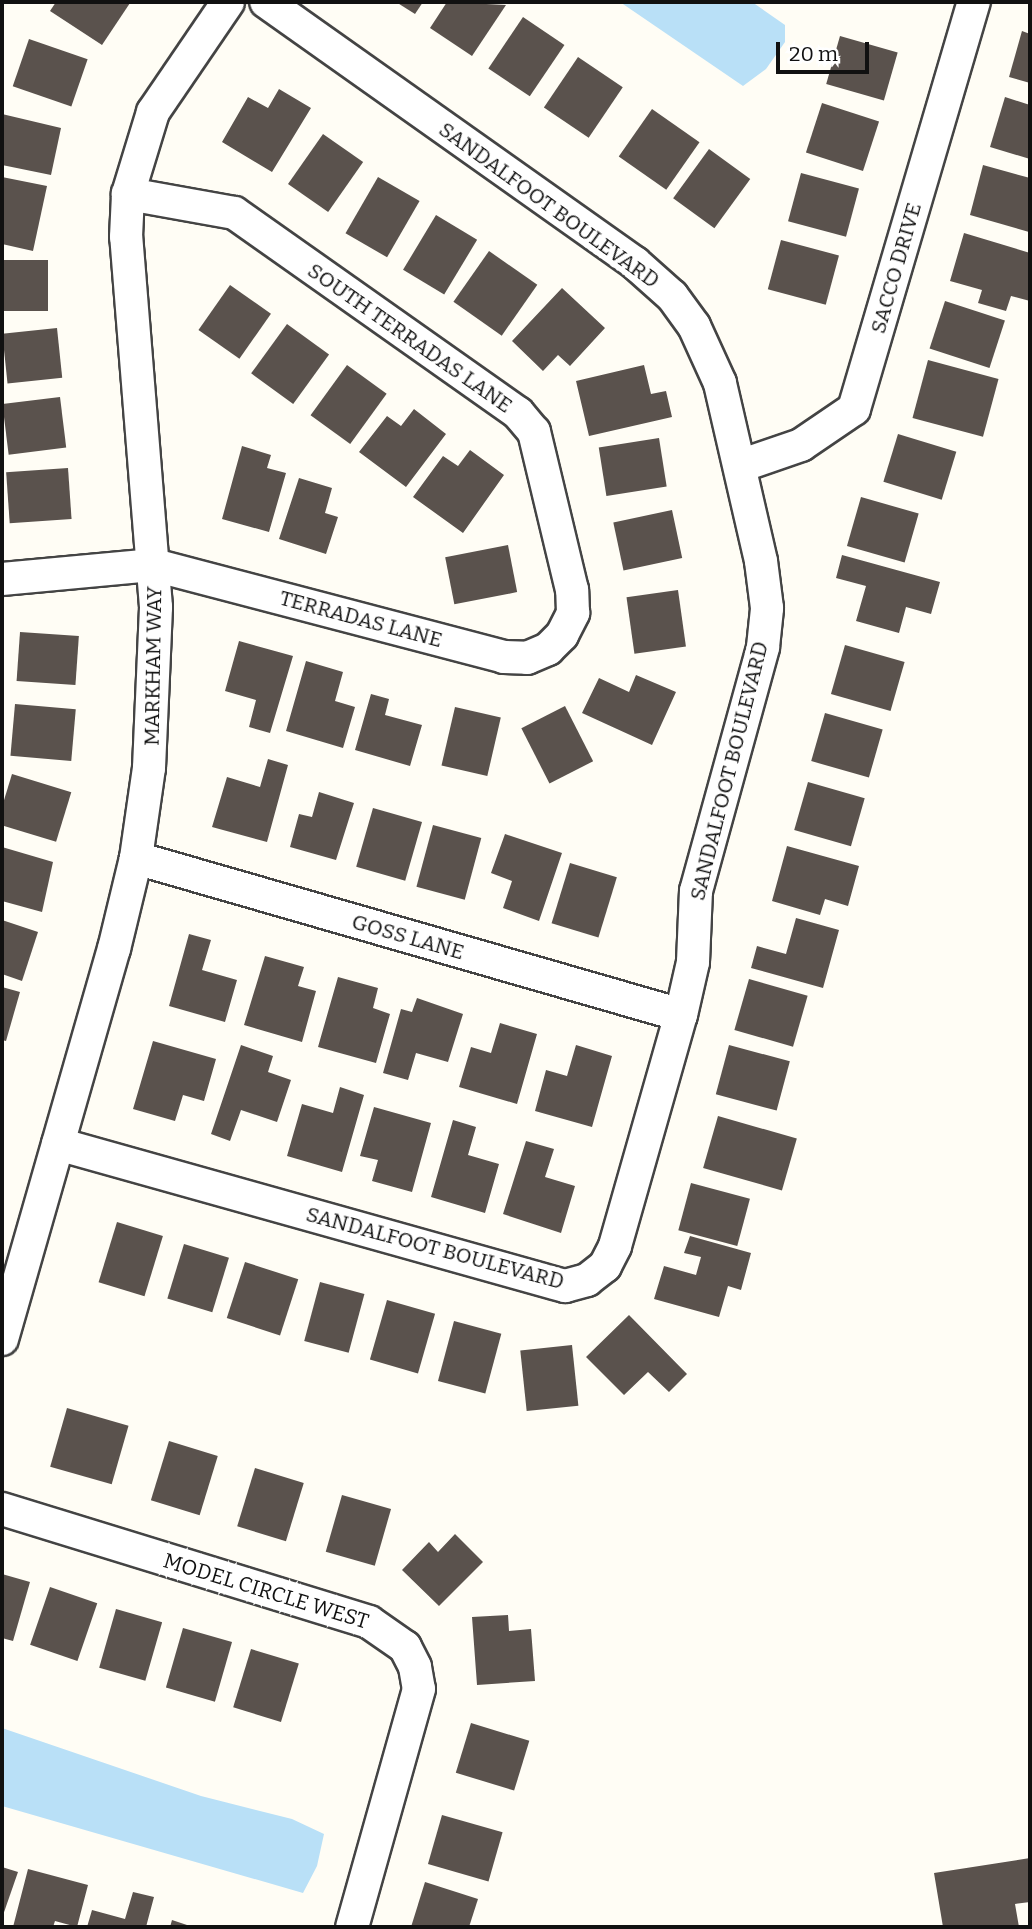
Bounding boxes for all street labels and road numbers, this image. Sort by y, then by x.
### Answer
street label: SANDALFOOT BOULEVARD [434,117,664,293]
street label: SACCO DRIVE [865,200,927,336]
street label: SOUTH TERRADAS LANE [303,258,517,418]
street label: TERRADAS LANE [277,585,445,653]
street label: MARKHAM WAY [139,586,167,746]
street label: SANDALFOOT BOULEVARD [685,639,773,903]
street label: GOSS LANE [349,909,467,965]
street label: SANDALFOOT BOULEVARD [303,1201,567,1295]
street label: MODEL CIRCLE WEST [160,1548,372,1634]

